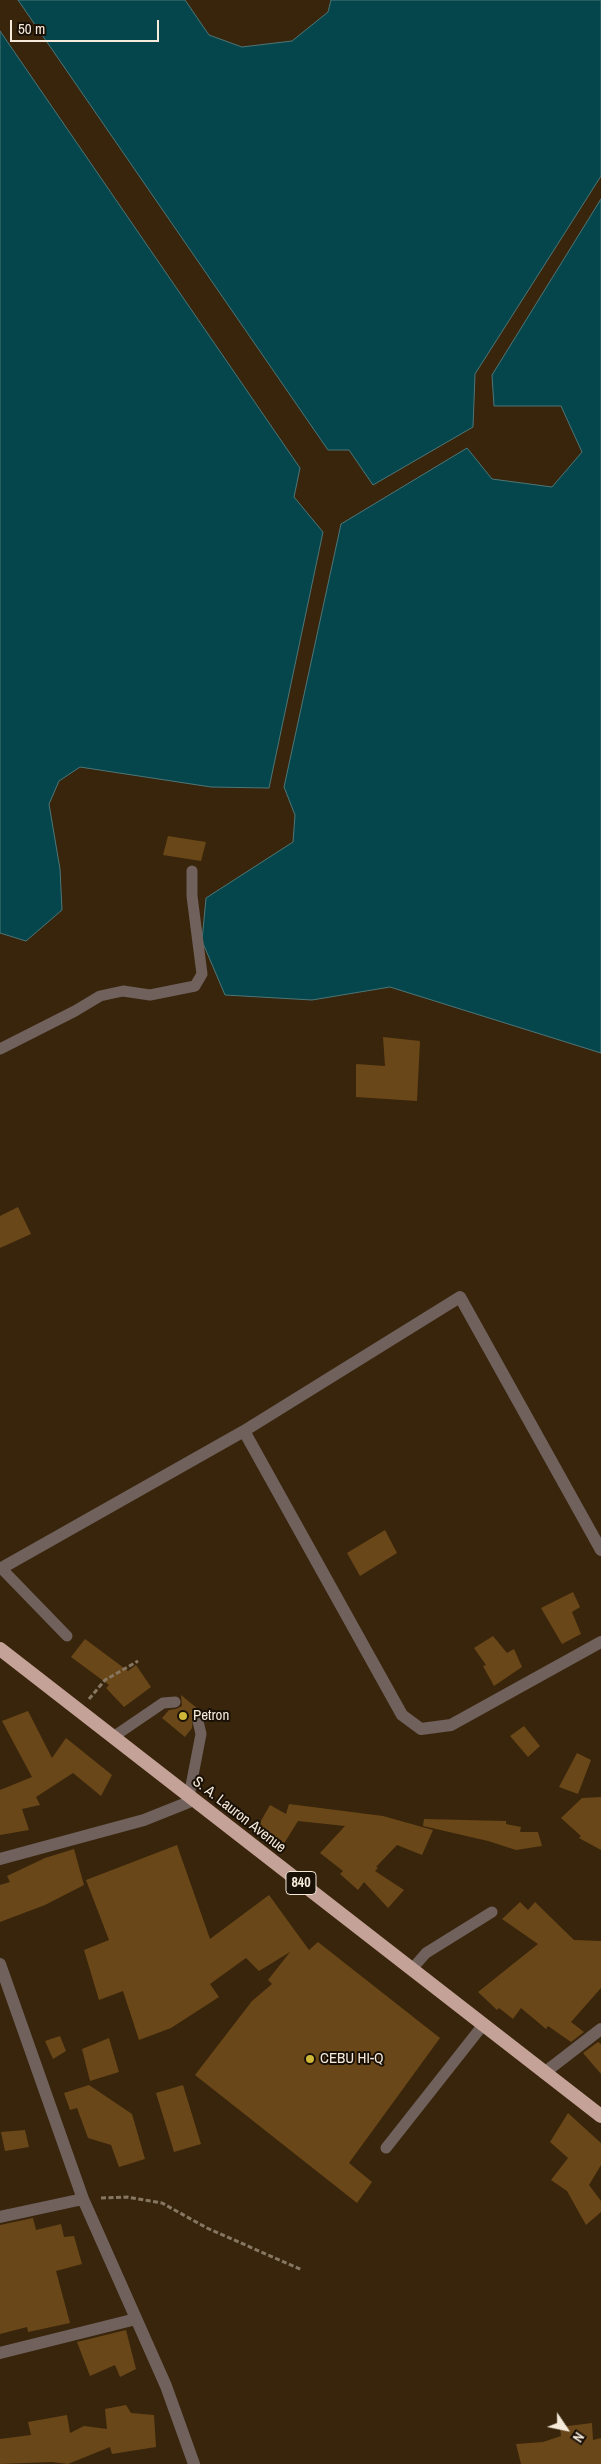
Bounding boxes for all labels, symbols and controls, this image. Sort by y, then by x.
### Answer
scale bar [12,10,161,42]
text: 50 m [18,18,45,39]
place label: Petron [193,1707,229,1725]
marker: Petron [177,1710,189,1722]
street label: S. A. Lauron Avenue [189,1773,289,1857]
road number: 840 [286,1872,316,1895]
place label: CEBU HI-Q [320,2050,384,2068]
marker: CEBU HI-Q [304,2053,316,2065]
north arrow [541,2404,591,2454]
text: N [569,2429,588,2446]

